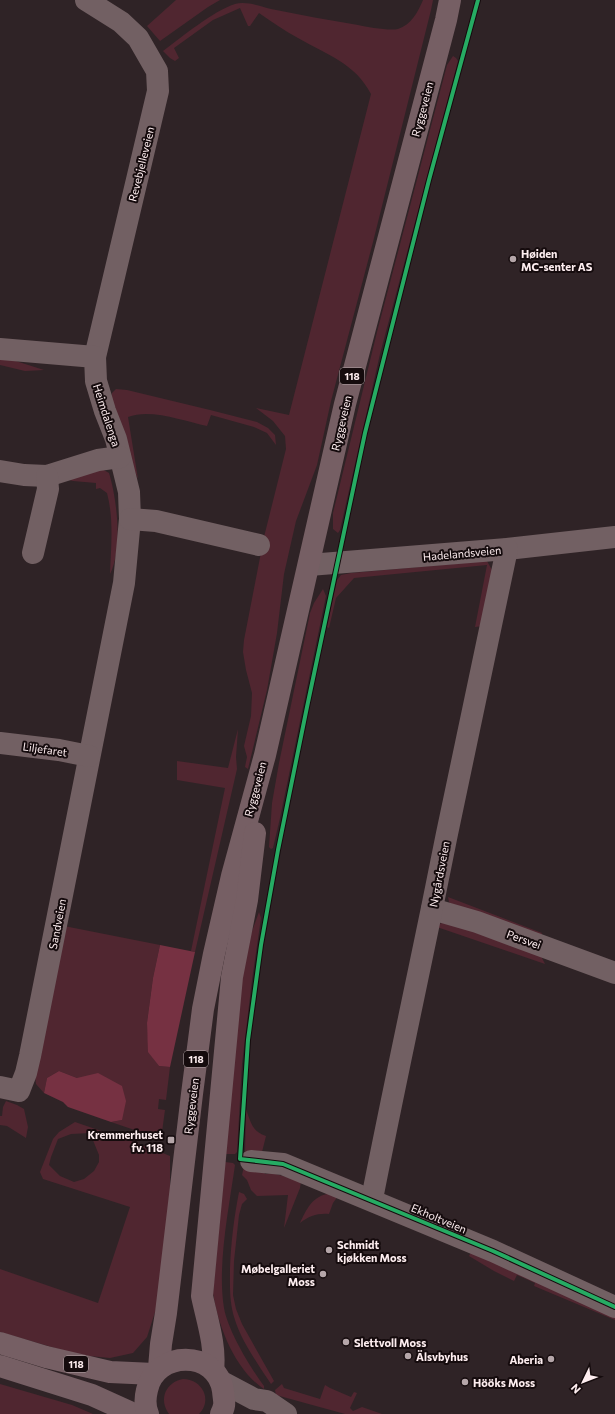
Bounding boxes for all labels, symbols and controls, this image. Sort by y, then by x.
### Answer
street label: Ryggeveien [408,80,436,138]
street label: Revebjelleveien [125,125,157,203]
place label: Høiden MC-senter AS [521,247,593,273]
marker: Høiden MC-senter AS [508,254,518,264]
road number: 118 [340,368,364,384]
street label: Heimdalenga [91,382,123,448]
street label: Ryggeveien [328,394,354,452]
street label: Hadelandsveien [422,543,502,563]
street label: Liljefaret [22,739,69,759]
street label: Ryggeveien [241,760,269,818]
street label: Nygårdsveien [426,840,452,908]
street label: Sandveien [46,898,68,950]
street label: Persvei [505,927,543,951]
road number: 118 [184,1051,208,1067]
street label: Ryggeveien [181,1077,201,1135]
place label: Kremmerhuset fv. 118 [87,1128,163,1154]
marker: Kremmerhuset fv. 118 [166,1135,176,1145]
street label: Ekholtveien [409,1201,469,1235]
place label: Schmidt kjøkken Moss [337,1238,407,1264]
marker: Schmidt kjøkken Moss [324,1245,334,1255]
place label: Møbelgalleriet Moss [241,1262,315,1288]
marker: Møbelgalleriet Moss [318,1269,328,1279]
place label: Slettvoll Moss [354,1336,426,1349]
marker: Slettvoll Moss [341,1337,351,1347]
place label: Älsvbyhus [416,1350,468,1363]
marker: Älsvbyhus [403,1351,413,1361]
place label: Aberia [509,1353,543,1366]
marker: Aberia [546,1354,556,1364]
road number: 118 [64,1356,88,1372]
north arrow [563,1362,603,1402]
place label: Hööks Moss [473,1376,535,1389]
marker: Hööks Moss [460,1377,470,1387]
text: N [568,1382,583,1397]

